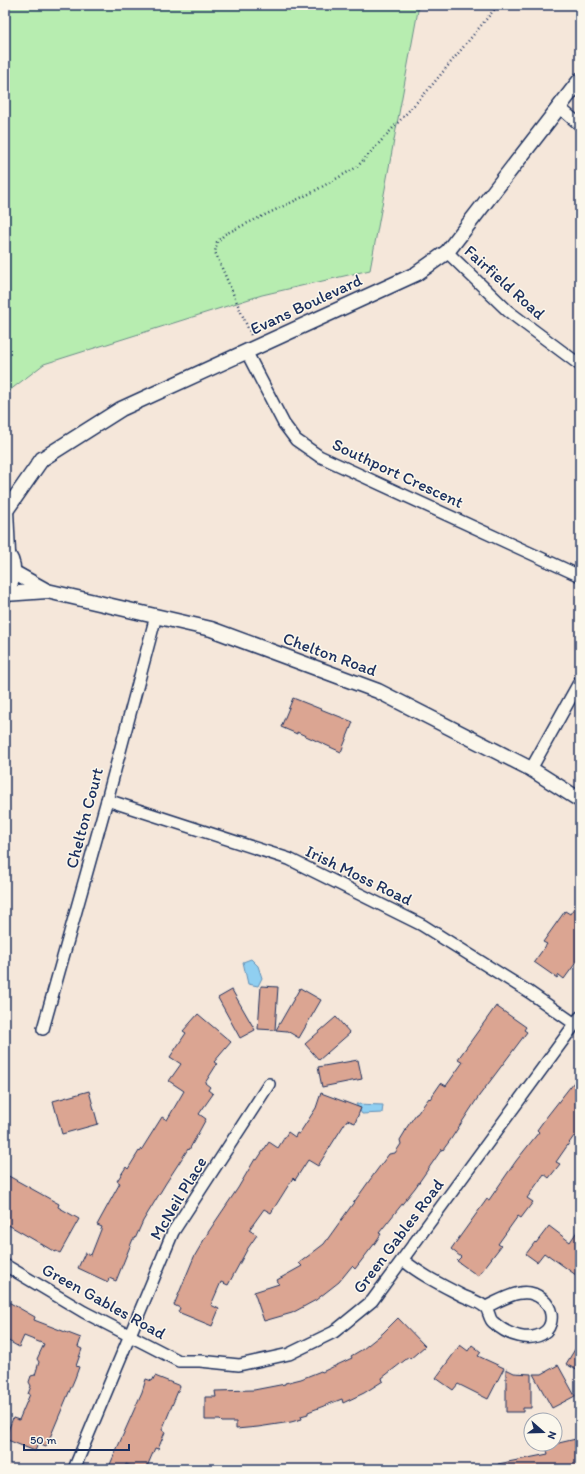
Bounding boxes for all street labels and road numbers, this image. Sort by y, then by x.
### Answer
street label: Fairfield Road [461,241,550,324]
street label: Evans Boulevard [247,269,365,339]
street label: Southport Crescent [329,434,467,512]
street label: Chelton Road [280,628,380,680]
street label: Chelton Court [61,766,107,870]
street label: Irish Moss Road [302,841,416,910]
street label: McNeil Place [145,1153,211,1243]
street label: Green Gables Road [348,1174,448,1297]
street label: Green Gables Road [39,1259,170,1344]

